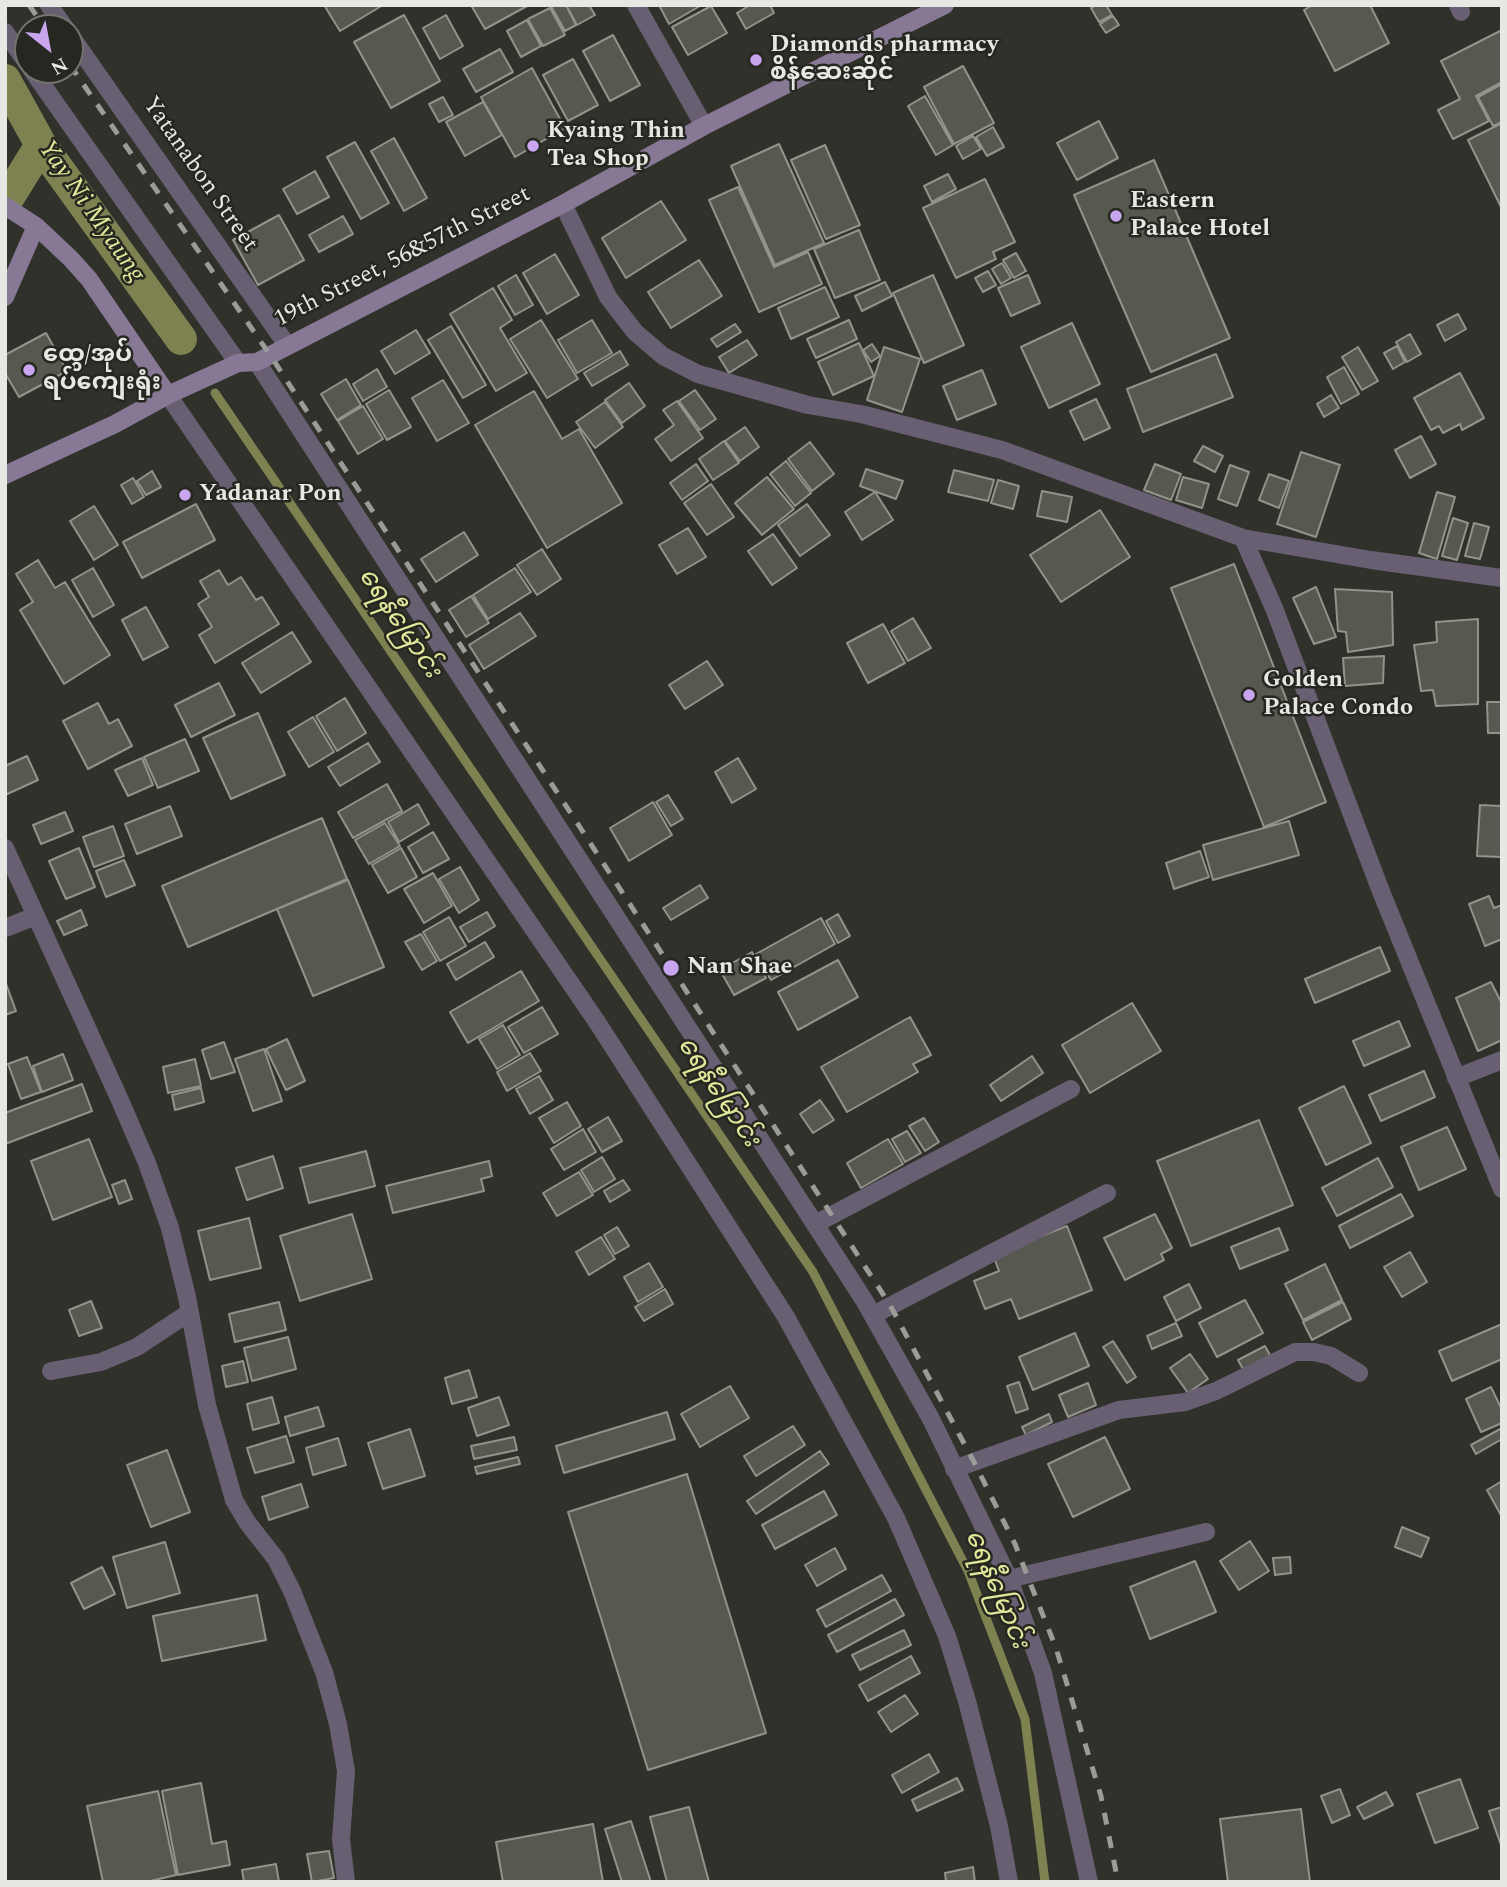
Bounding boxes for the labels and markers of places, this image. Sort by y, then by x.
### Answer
place label: Diamonds pharmacy စိန်ဆေးဆိုင် [770,32,998,88]
marker: Diamonds pharmacy စိန်ဆေးဆိုင် [748,52,764,68]
place label: Kyaing Thin Tea Shop [547,118,685,174]
marker: Kyaing Thin Tea Shop [525,138,541,154]
place label: Eastern Palace Hotel [1130,188,1270,244]
marker: Eastern Palace Hotel [1108,208,1124,224]
place label: ထွေ/အုပ် ရပ်ကျေးရုံး [43,342,161,398]
marker: ထွေ/အုပ် ရပ်ကျေးရုံး [21,362,37,378]
place label: Yadanar Pon [199,481,342,509]
marker: Yadanar Pon [177,487,193,503]
place label: Golden Palace Condo [1263,667,1413,723]
marker: Golden Palace Condo [1241,687,1257,703]
place label: Nan Shae [687,954,792,982]
marker: Nan Shae [661,958,681,978]

